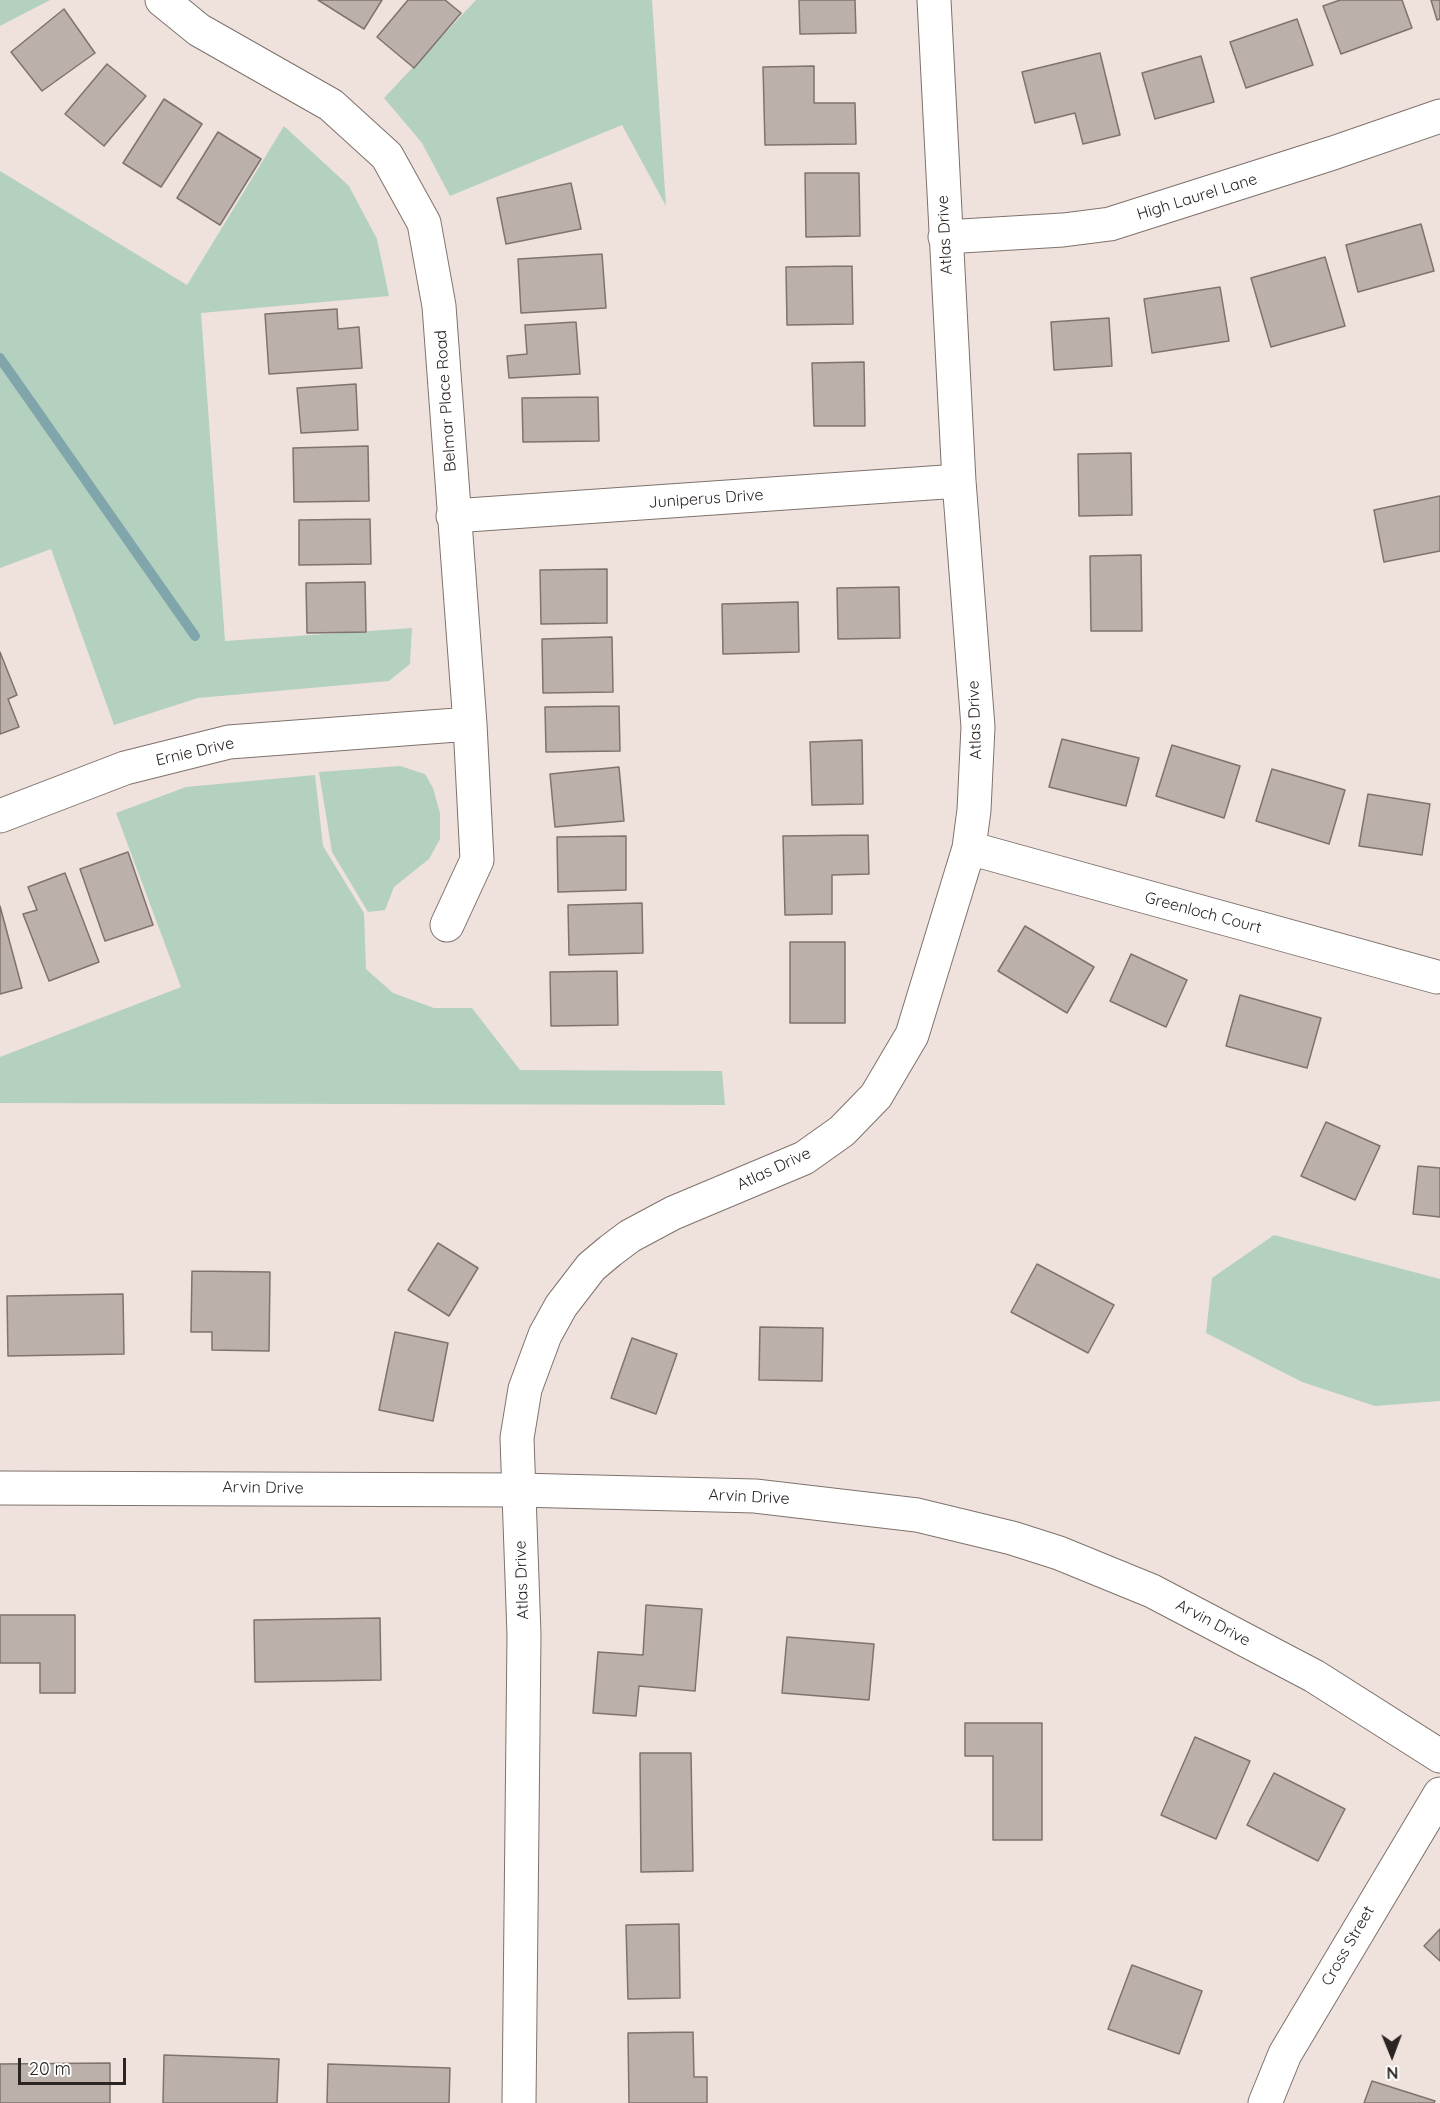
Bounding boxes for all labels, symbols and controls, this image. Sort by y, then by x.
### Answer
street label: High Laurel Lane [1134,170,1260,224]
street label: Atlas Drive [933,195,957,275]
street label: Belmar Place Road [431,329,461,473]
street label: Juniperus Drive [648,485,764,513]
street label: Atlas Drive [964,680,986,760]
street label: Ernie Drive [154,734,236,770]
street label: Greenloch Court [1143,888,1263,938]
street label: Atlas Drive [734,1144,814,1194]
street label: Arvin Drive [222,1478,304,1498]
street label: Arvin Drive [708,1485,790,1509]
street label: Atlas Drive [511,1540,533,1620]
street label: Arvin Drive [1173,1595,1253,1651]
street label: Cross Street [1317,1903,1379,1989]
north arrow [1362,2025,1422,2085]
scale bar [21,2046,129,2084]
text: 20 m [29,2057,71,2080]
text: N [1386,2063,1398,2083]

